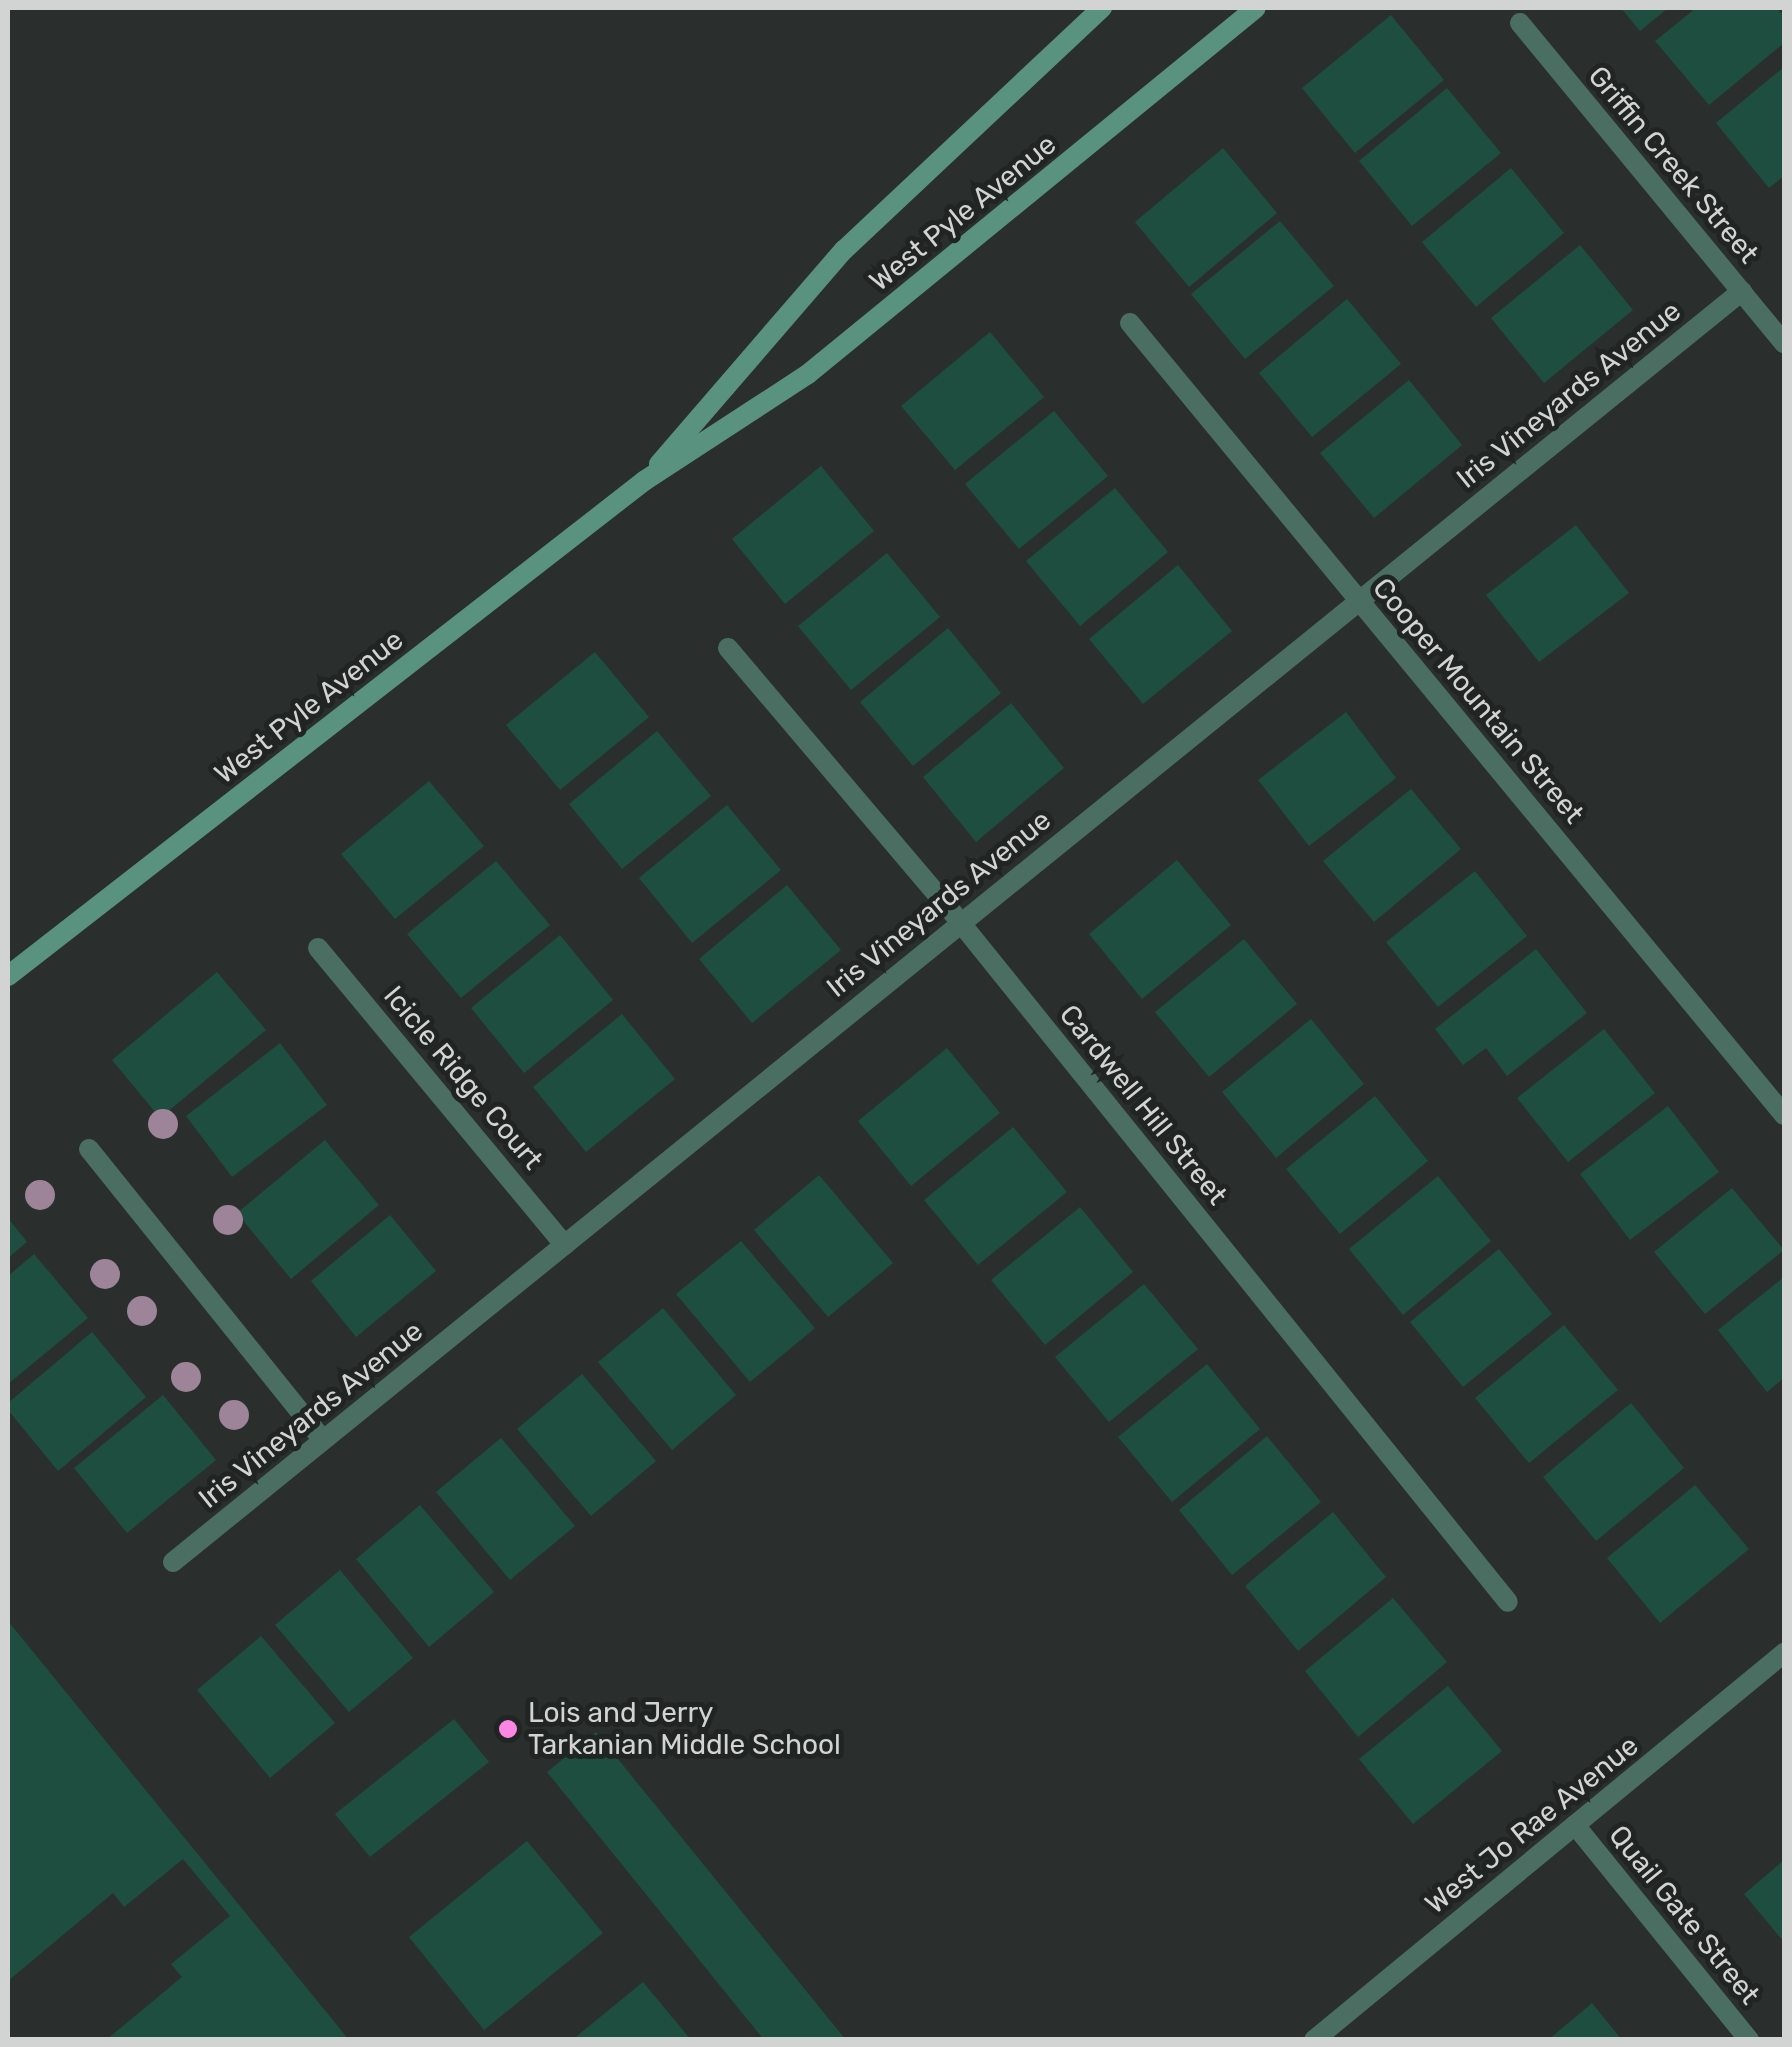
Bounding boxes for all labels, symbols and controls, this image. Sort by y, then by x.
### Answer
street label: Griffin Creek Street [1581,60,1765,270]
street label: West Pyle Avenue [863,127,1063,299]
street label: Iris Vineyards Avenue [1450,294,1688,496]
street label: Cooper Mountain Street [1365,571,1591,831]
street label: West Pyle Avenue [208,623,410,791]
street label: Iris Vineyards Avenue [820,803,1058,1005]
street label: Icicle Ridge Court [377,980,549,1176]
street label: Cardwell Hill Street [1052,998,1234,1212]
street label: Iris Vineyards Avenue [192,1314,430,1516]
place label: Lois and Jerry Tarkanian Middle School [528,1696,841,1762]
marker: Lois and Jerry Tarkanian Middle School [497,1718,519,1740]
street label: West Jo Rae Avenue [1419,1729,1645,1921]
street label: Quail Gate Street [1602,1819,1766,2011]

